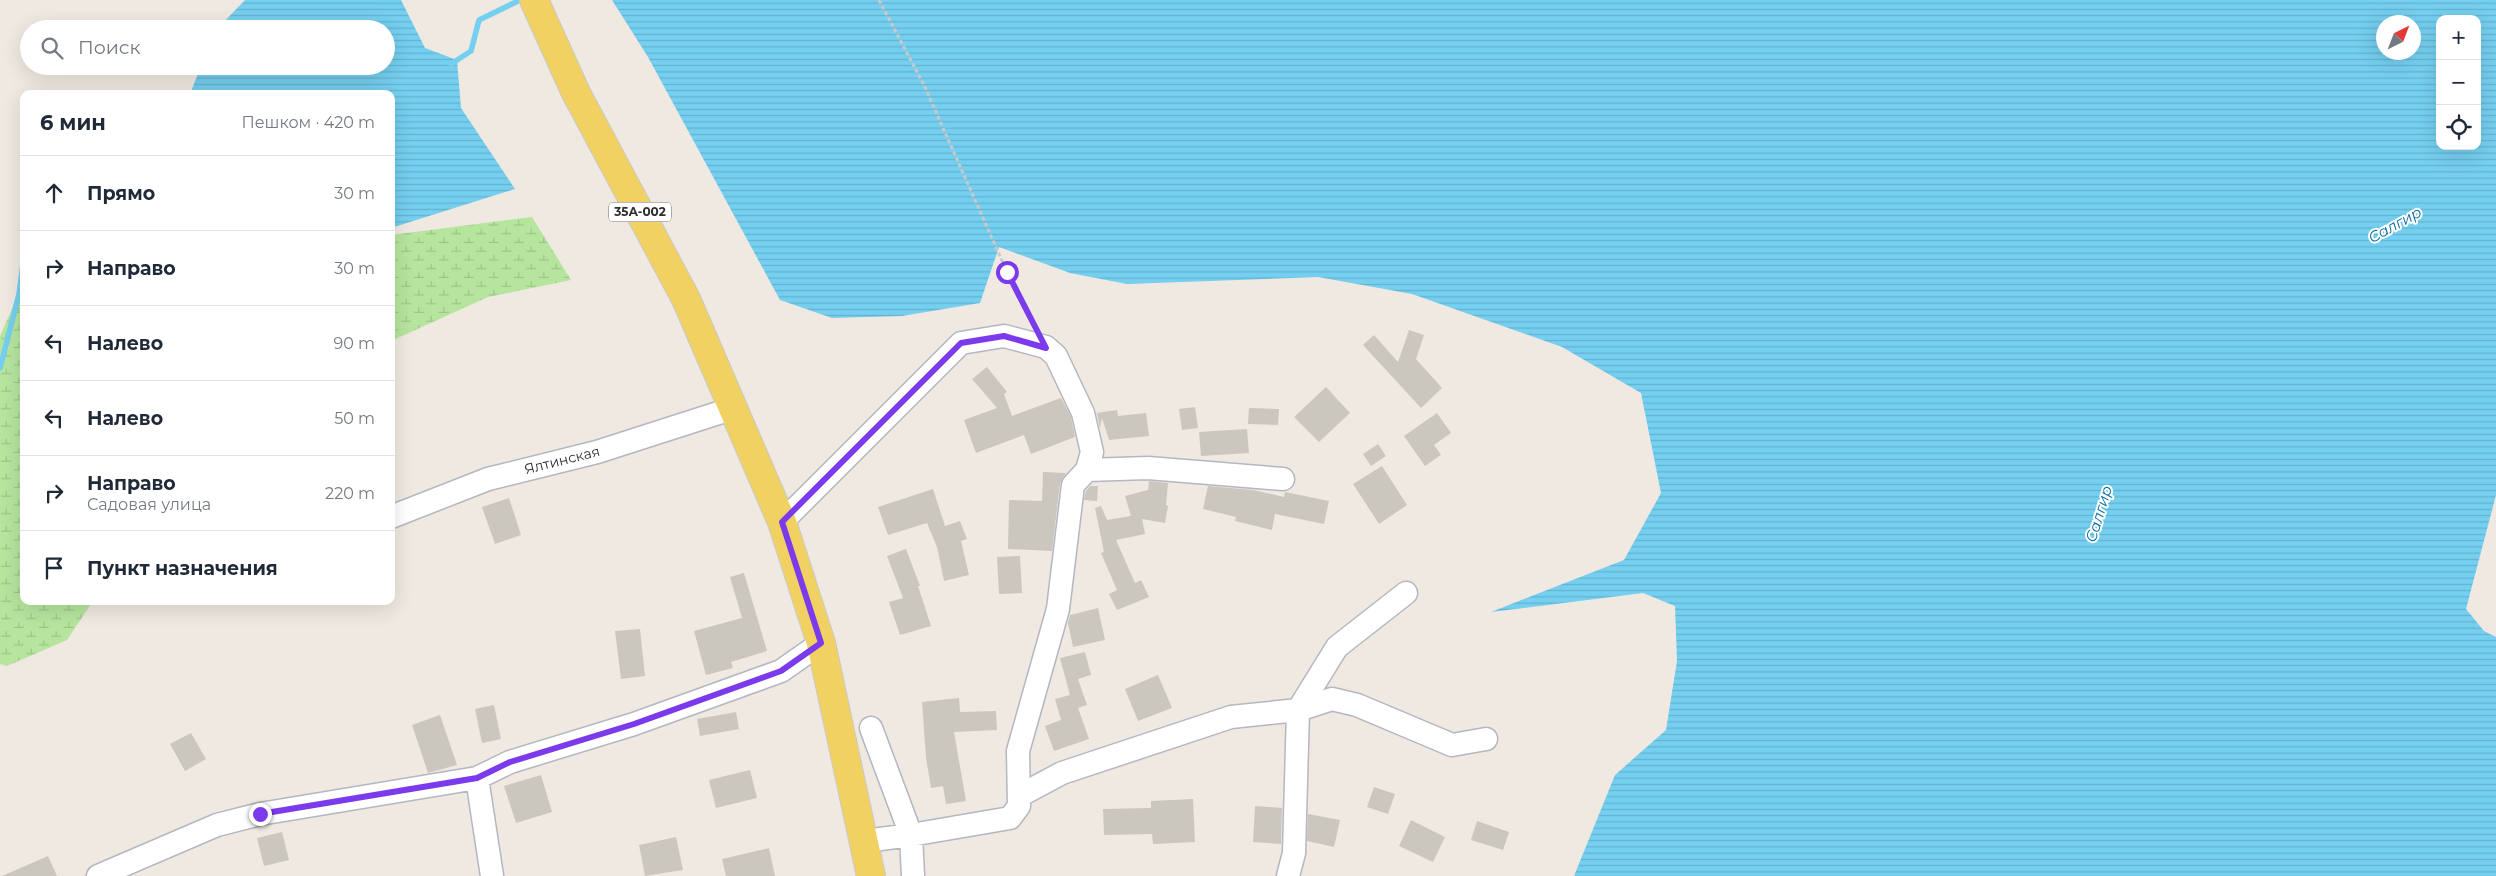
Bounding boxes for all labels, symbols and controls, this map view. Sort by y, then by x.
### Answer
north arrow [2376,15,2421,60]
map controls [2436,15,2481,150]
button: + [2436,15,2481,60]
search box [20,20,395,75]
icon: search [38,34,66,62]
text: Поиск [78,36,141,59]
button: − [2436,60,2481,105]
button: locate [2436,105,2481,150]
text: 6 мин [40,110,106,135]
text: Пешком · 420 m [241,113,375,132]
icon: ahead [40,179,68,207]
text: Прямо [87,182,155,205]
text: 30 m [334,184,375,203]
road number: 35А-002 [609,202,671,222]
water label: Салгир [2365,202,2425,247]
icon: right [40,254,68,282]
text: Направо [87,257,176,280]
text: 30 m [334,259,375,278]
route start [996,261,1019,284]
icon: left [40,329,68,357]
text: Налево [87,332,163,355]
text: 90 m [333,334,375,353]
icon: left [40,404,68,432]
text: Налево [87,407,163,430]
text: 50 m [334,409,375,428]
street label: Ялтинская [522,442,602,478]
text: Направо [87,472,176,495]
icon: right [40,479,68,507]
water label: Салгир [2081,483,2116,544]
text: 220 m [325,484,375,503]
text: Садовая улица [87,495,211,514]
icon: arrive [40,554,68,582]
text: Пункт назначения [87,557,278,580]
route end [249,803,272,826]

